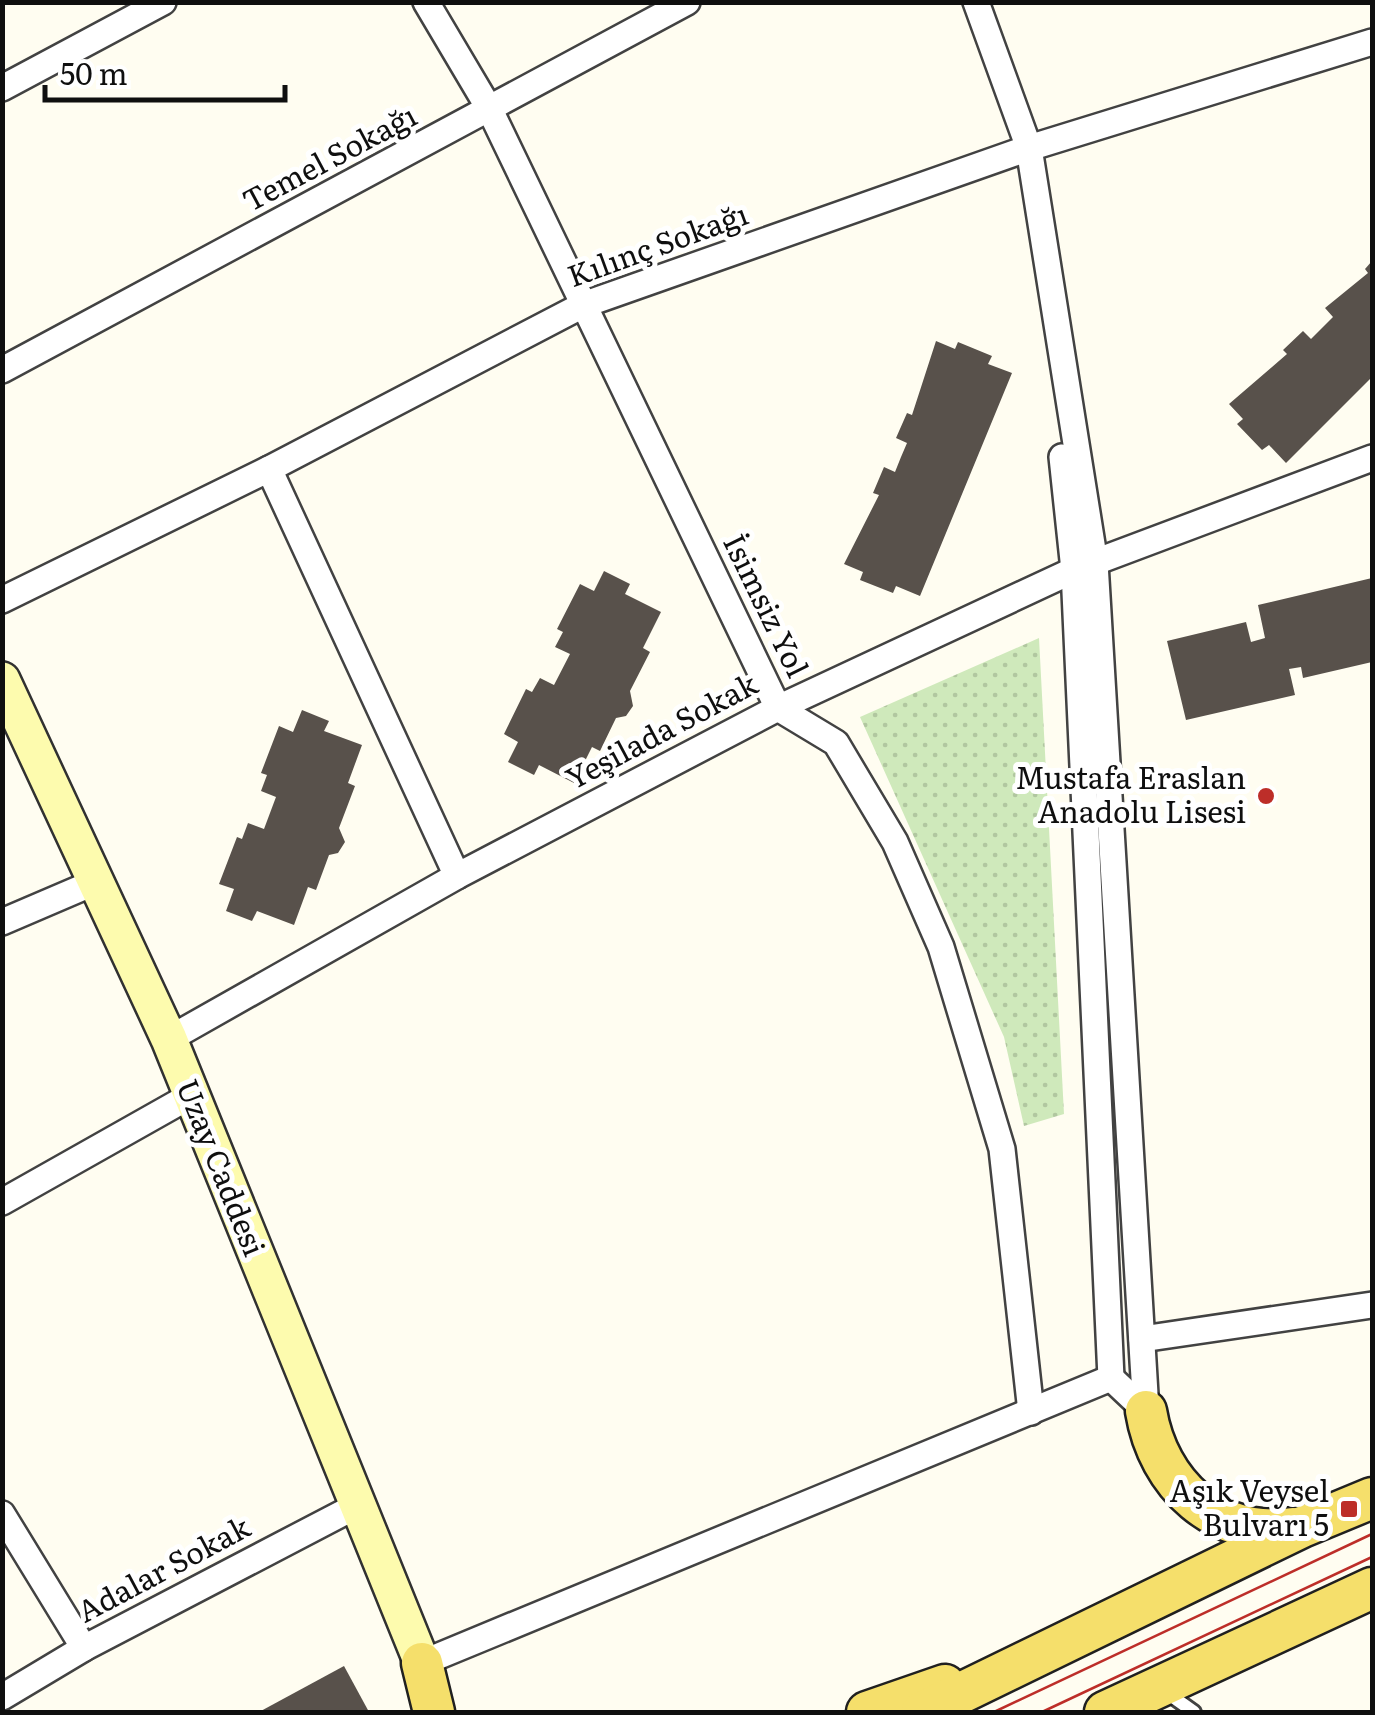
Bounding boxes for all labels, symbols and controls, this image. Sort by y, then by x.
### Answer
scale bar [45,40,285,102]
text: 50 m [60,50,128,94]
street label: Temel Sokağı [234,92,424,221]
street label: Kılınç Sokağı [560,190,753,296]
street label: İsimsiz Yol [714,526,821,684]
street label: Yeşilada Sokak [557,660,765,798]
place label: Mustafa Eraslan Anadolu Lisesi [1015,754,1246,832]
marker: Mustafa Eraslan Anadolu Lisesi [1255,785,1277,807]
street label: Uzay Caddesi [167,1072,278,1262]
place label: Aşık Veysel Bulvarı 5 [1170,1467,1329,1545]
marker: Aşık Veysel Bulvarı 5 [1338,1498,1360,1520]
street label: Adalar Sokak [68,1503,258,1631]

